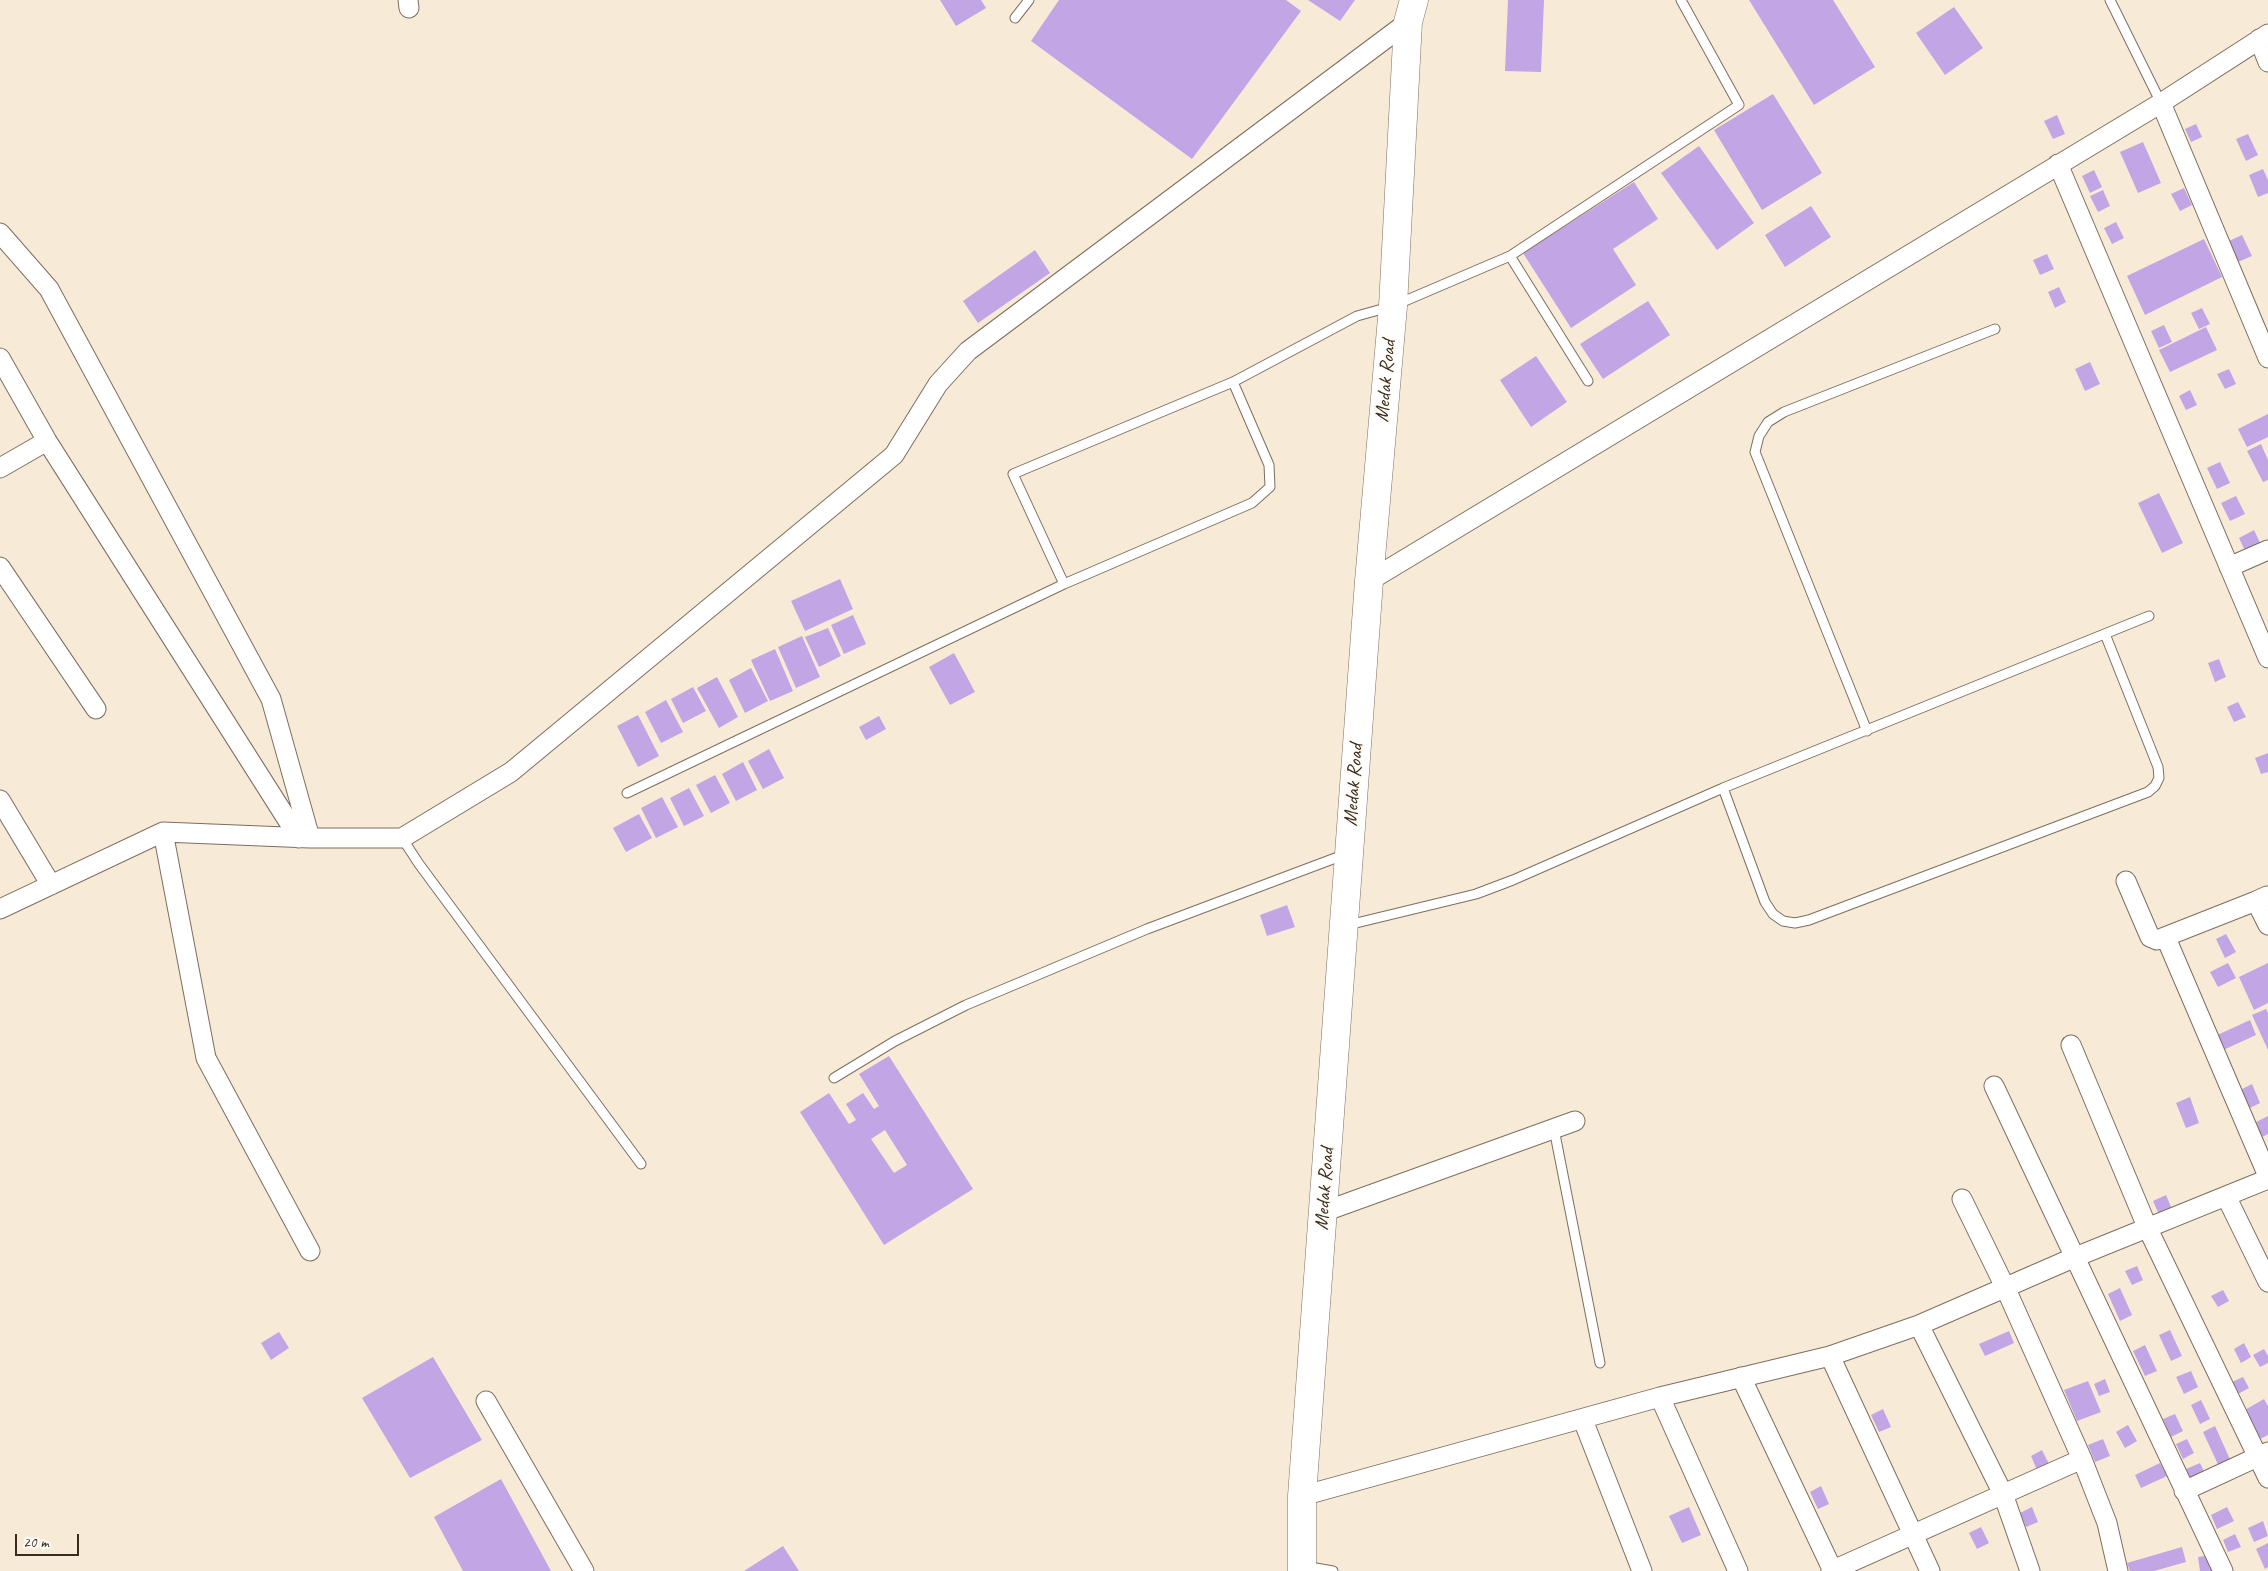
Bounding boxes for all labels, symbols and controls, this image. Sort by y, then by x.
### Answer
street label: Medak Road [1370,339,1402,423]
street label: Medak Road [1339,743,1369,827]
street label: Medak Road [1310,1147,1340,1231]
scale bar [18,1524,81,1556]
text: 20 m [23,1533,49,1552]

